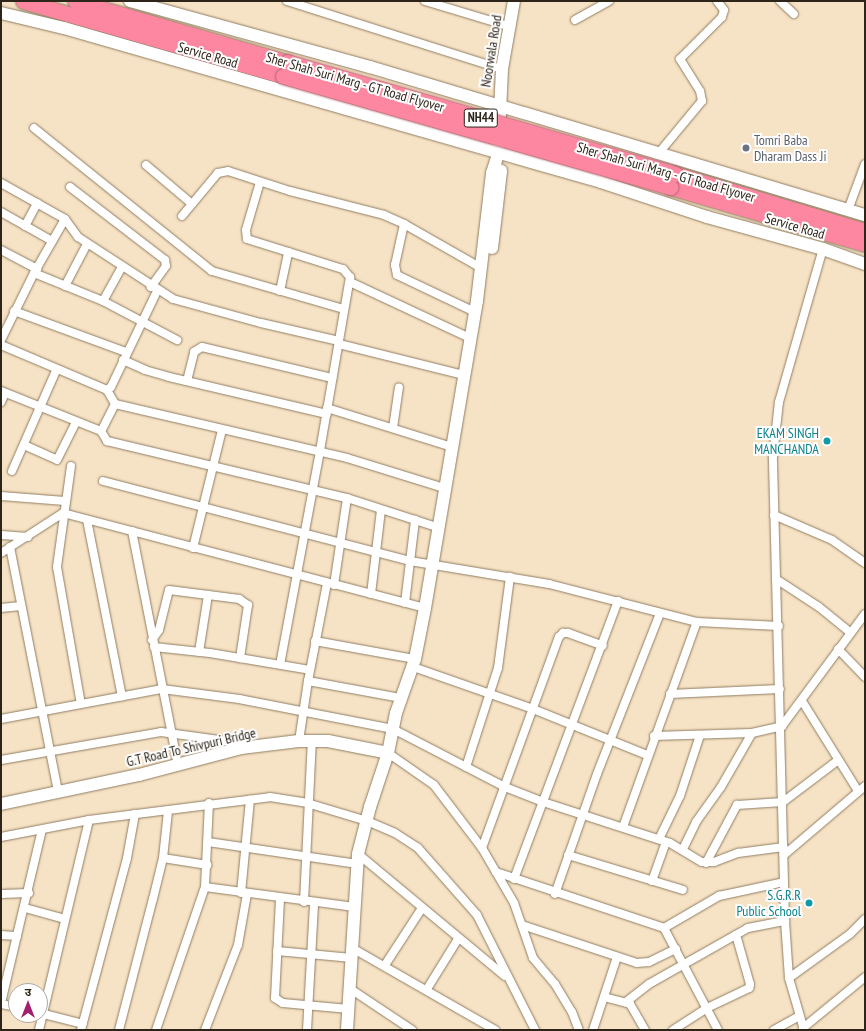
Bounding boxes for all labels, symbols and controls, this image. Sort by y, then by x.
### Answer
street label: Noorwala Road [477,14,505,88]
street label: Service Road [176,38,240,72]
street label: Sher Shah Suri Marg - GT Road Flyover [263,48,447,116]
road number: NH44 [463,107,499,129]
place label: Tomri Baba Dharam Dass Ji [754,132,826,164]
street label: Sher Shah Suri Marg - GT Road Flyover [574,138,758,206]
marker: Tomri Baba Dharam Dass Ji [741,143,751,153]
street label: Service Road [763,209,827,243]
place label: EKAM SINGH MANCHANDA [754,425,819,458]
marker: EKAM SINGH MANCHANDA [822,436,832,446]
street label: G.T Road To Shivpuri Bridge [124,724,258,770]
place label: S.G.R.R Public School [736,887,801,920]
marker: S.G.R.R Public School [804,898,814,908]
north arrow [8,983,48,1023]
text: उ [25,985,31,999]

